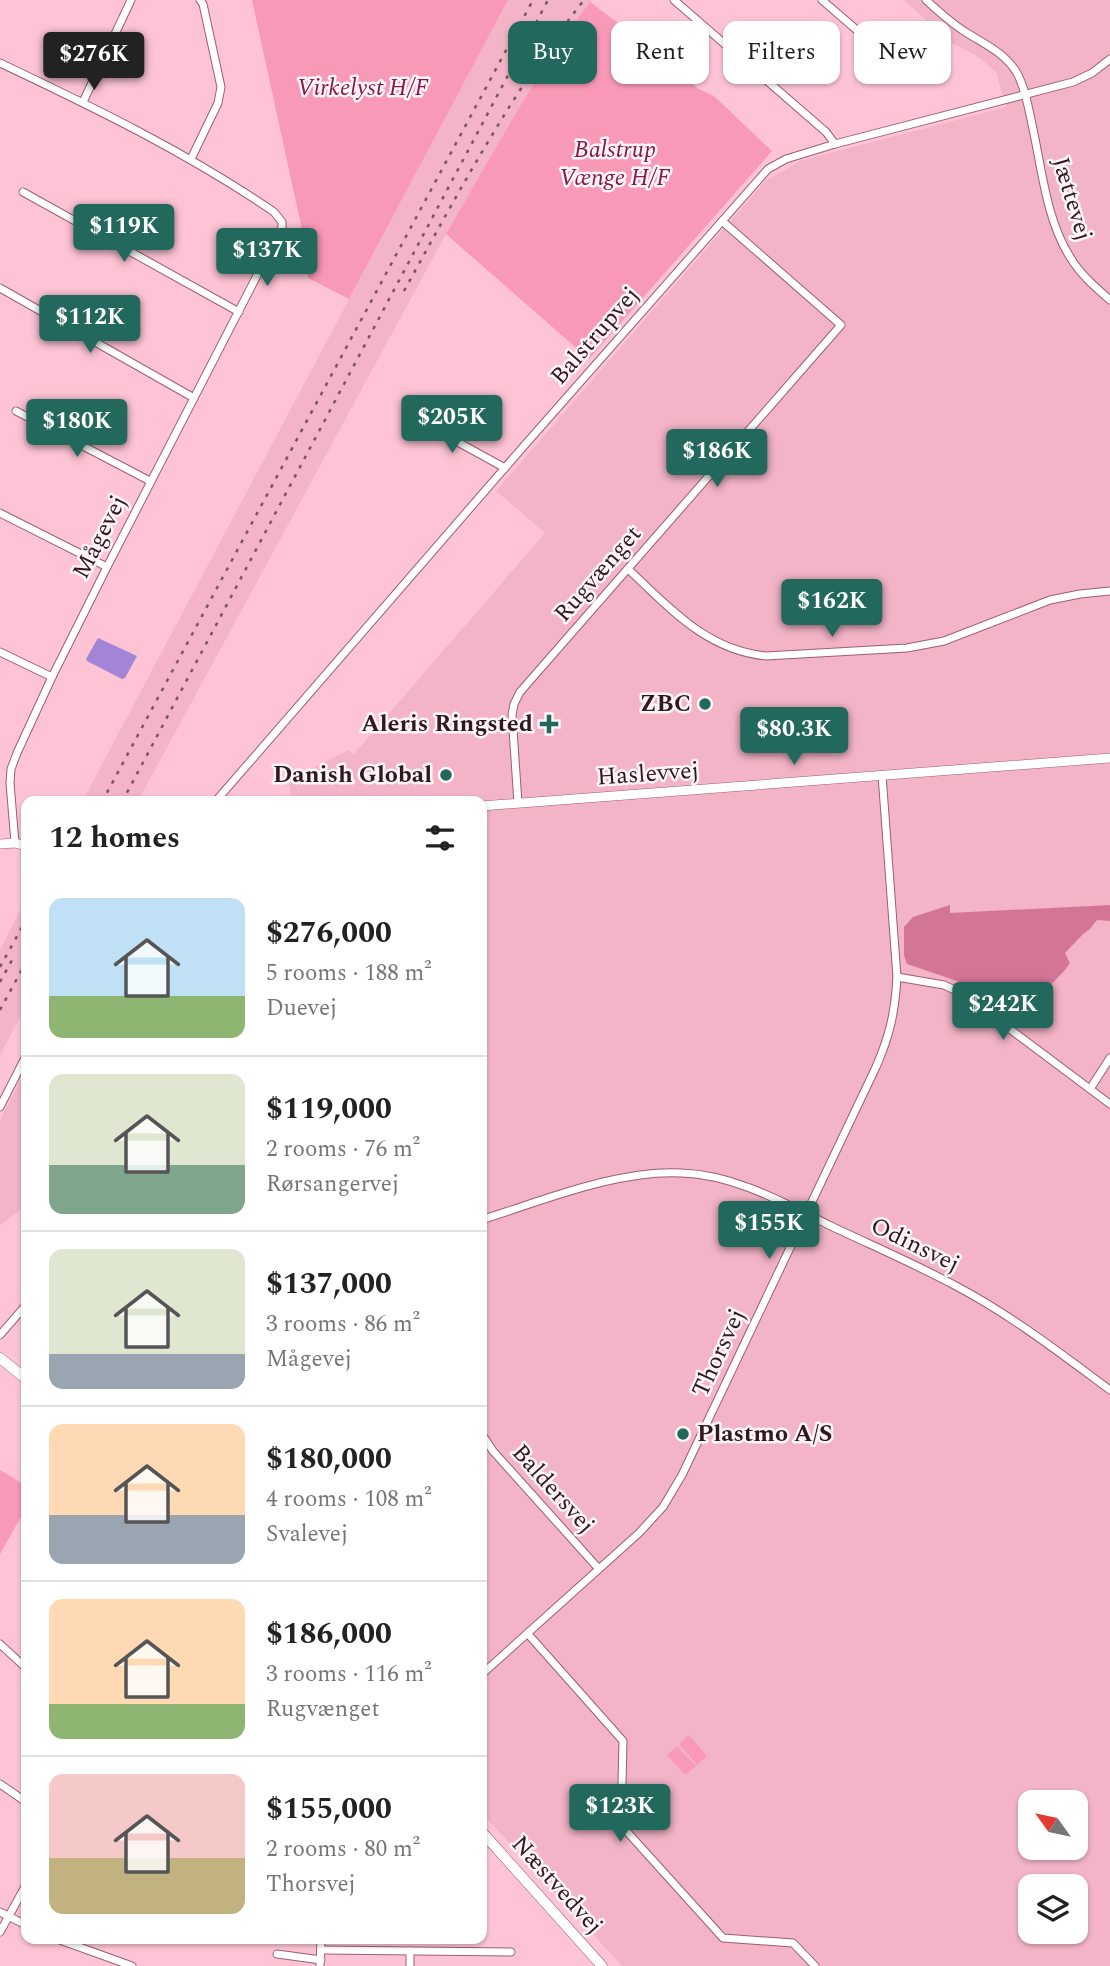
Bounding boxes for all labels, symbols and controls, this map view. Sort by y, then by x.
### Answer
chip: Buy [508,21,597,84]
chip: Rent [611,21,709,84]
chip: Filters [723,21,840,84]
chip: New [854,21,951,84]
pin: $276K [45,32,143,92]
text: $276K [59,37,129,72]
park label: Virkelyst H/F [297,70,429,106]
park label: Balstrup Vænge H/F [559,132,671,196]
street label: Jættevej [1042,153,1102,245]
pin: $119K [75,204,173,264]
text: $119K [89,209,159,244]
pin: $137K [218,229,316,288]
text: $137K [232,233,302,268]
street label: Balstrupvej [542,279,648,393]
pin: $112K [41,296,139,355]
text: $112K [55,300,125,335]
pin: $205K [403,396,501,455]
pin: $180K [28,400,126,459]
text: $205K [417,400,487,435]
text: $180K [42,404,112,439]
pin: $186K [668,430,766,489]
text: $186K [682,434,752,469]
street label: Mågevej [64,489,136,585]
street label: Rugvænget [546,517,650,631]
pin: $162K [783,580,881,639]
text: $162K [797,584,867,619]
place label: ZBC [640,686,691,722]
marker: ZBC [697,696,713,712]
place label: Aleris Ringsted [361,706,533,742]
pin: $80.3K [737,708,851,767]
text: $80.3K [756,712,832,747]
marker: Aleris Ringsted [539,714,559,734]
street label: Haslevvej [596,752,700,796]
place label: Danish Global [273,757,432,793]
marker: Danish Global [438,767,454,783]
text: 12 homes [49,815,180,861]
icon: filters [421,819,459,857]
text: $276,000 [266,910,392,956]
icon: home [105,926,189,1010]
text: 5 rooms · 188 m² [266,956,432,991]
pin: $242K [954,982,1052,1042]
text: $242K [968,987,1038,1022]
text: Duevej [266,991,337,1026]
text: $119,000 [266,1086,392,1132]
icon: home [105,1102,189,1186]
text: 2 rooms · 76 m² [266,1132,420,1167]
text: Rørsangervej [266,1167,399,1202]
pin: $155K [720,1202,818,1261]
text: $155K [734,1206,804,1241]
street label: Odinsvej [864,1208,966,1282]
text: $137,000 [266,1261,392,1307]
icon: home [105,1277,189,1361]
street label: Thorsvej [683,1303,755,1403]
text: 3 rooms · 86 m² [266,1307,420,1342]
text: Mågevej [266,1342,352,1377]
place label: Plastmo A/S [697,1416,832,1452]
marker: Plastmo A/S [675,1426,691,1442]
text: $180,000 [266,1436,392,1482]
street label: Baldersvej [503,1436,603,1542]
icon: home [105,1452,189,1536]
text: 4 rooms · 108 m² [266,1482,432,1517]
text: Svalevej [266,1517,348,1552]
text: $186,000 [266,1611,392,1657]
icon: home [105,1627,189,1711]
text: 3 rooms · 116 m² [266,1657,432,1692]
text: Rugvænget [266,1692,380,1727]
pin: $123K [571,1784,669,1844]
text: $155,000 [266,1786,392,1832]
text: $123K [585,1789,655,1824]
north arrow [1018,1790,1088,1860]
map controls [1018,1790,1088,1944]
icon: home [105,1802,189,1886]
street label: Næstvedvej [503,1827,611,1943]
text: 2 rooms · 80 m² [266,1832,420,1867]
text: Thorsvej [266,1867,356,1902]
button: layers [1018,1874,1088,1944]

